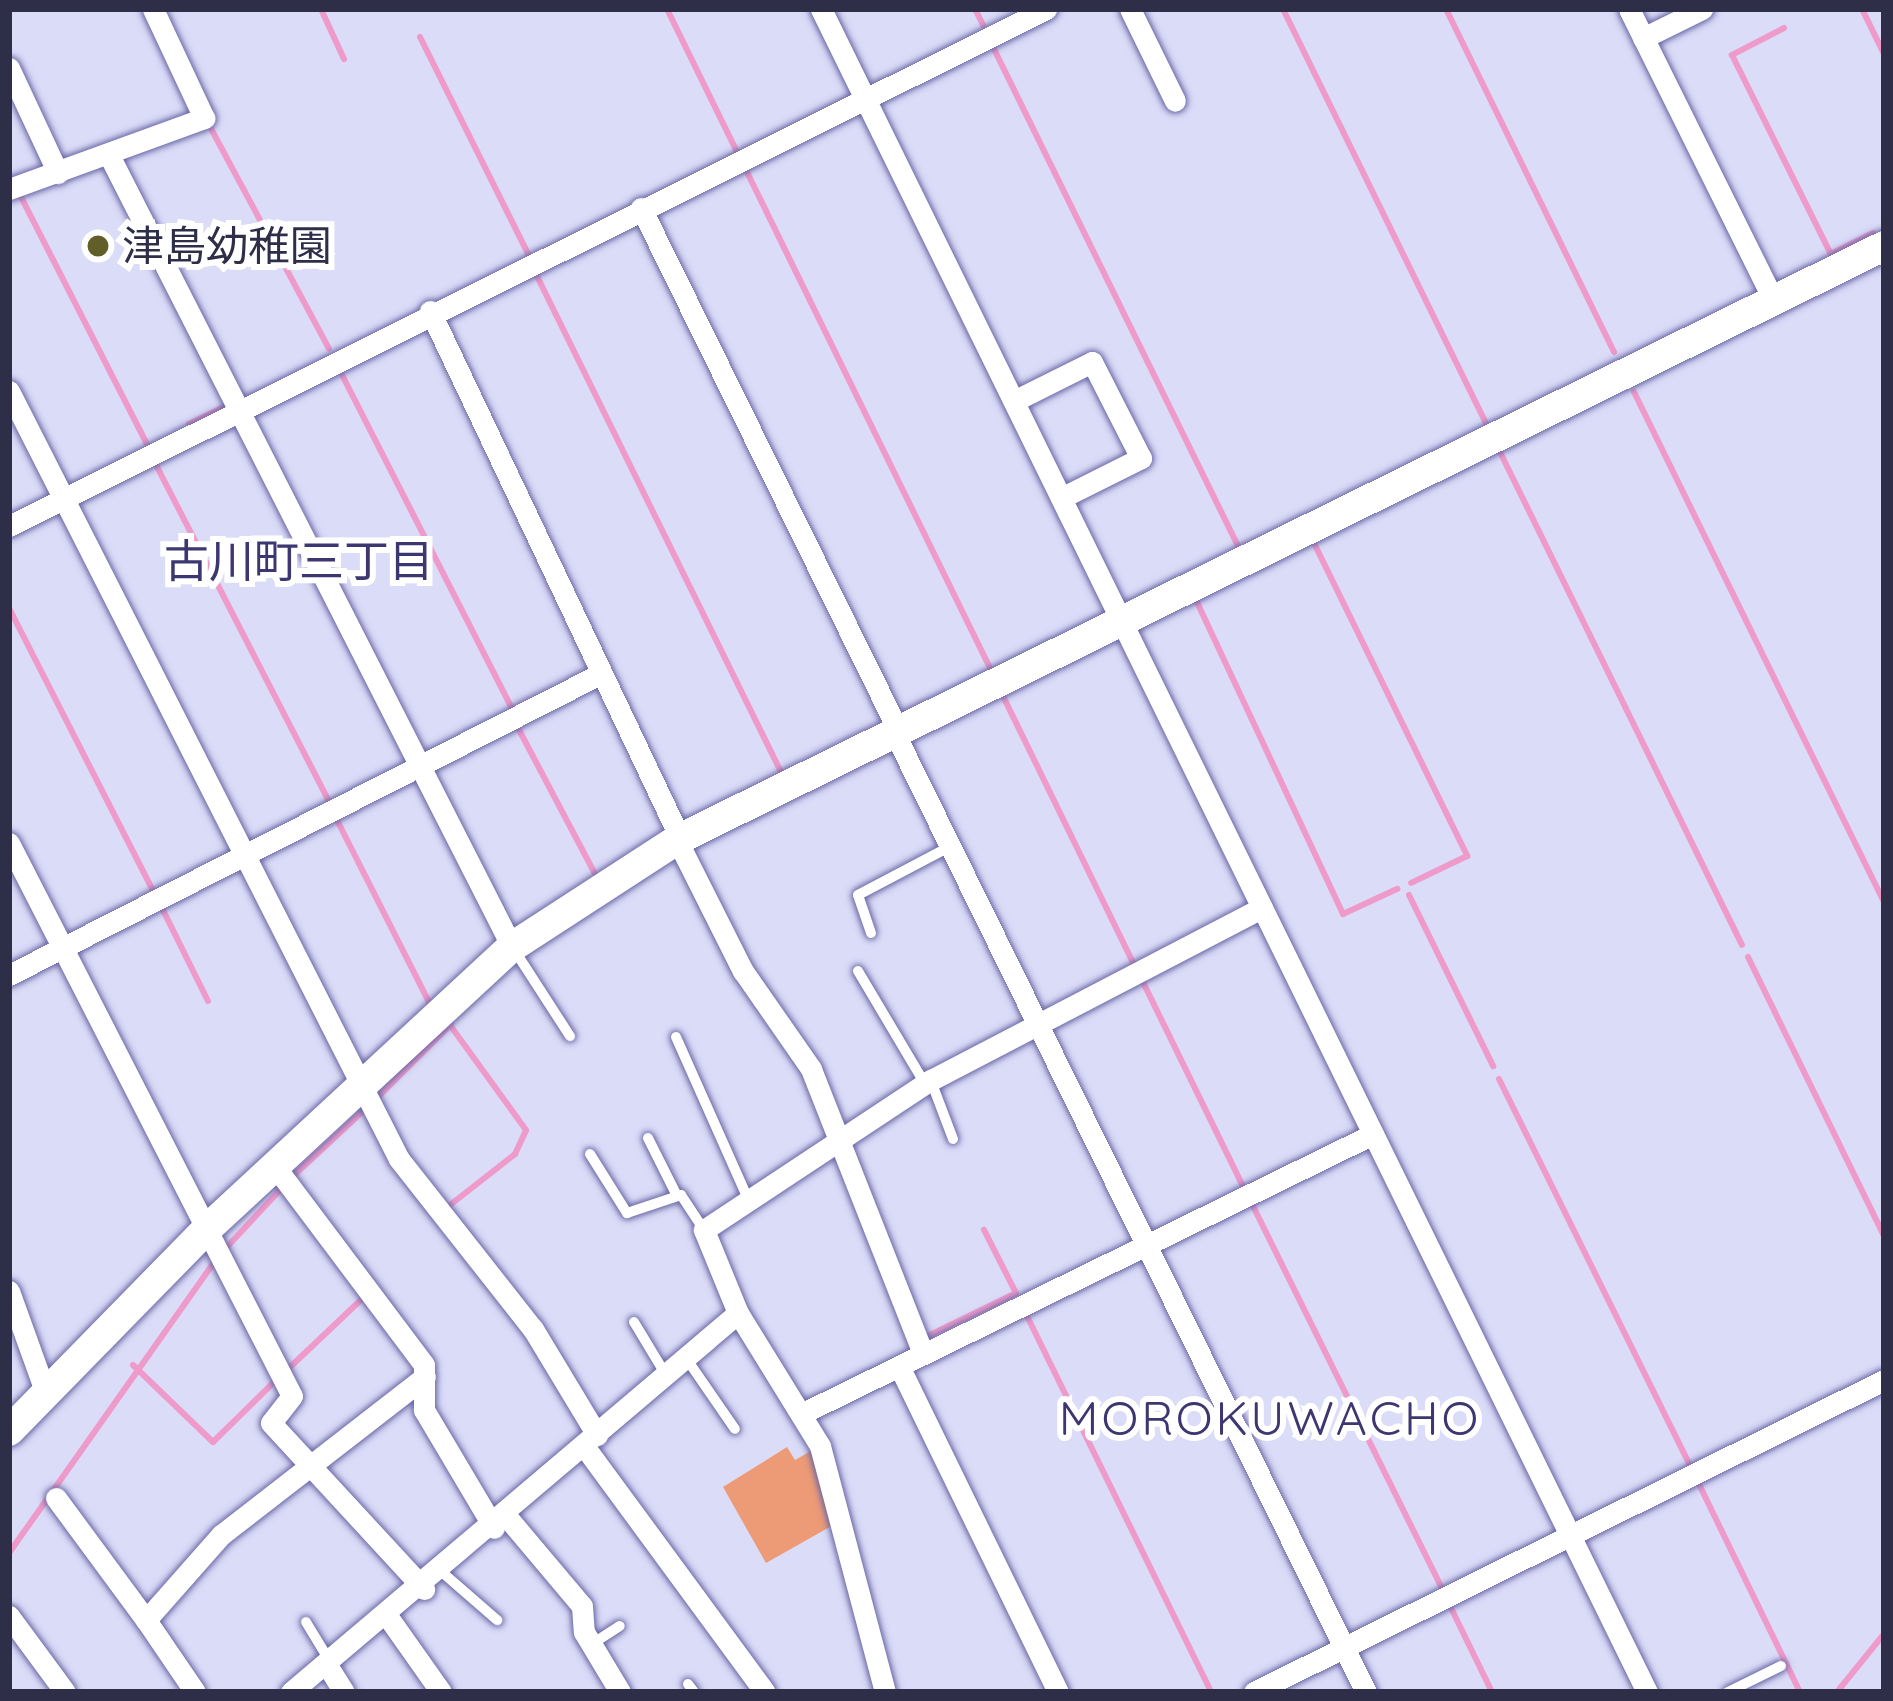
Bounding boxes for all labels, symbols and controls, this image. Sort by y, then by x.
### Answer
place label: 津島幼稚園 [122,221,332,271]
marker: 津島幼稚園 [85,233,111,259]
district label: 古川町三丁目 [164,534,434,588]
district label: MOROKUWACHO [1059,1389,1481,1447]

